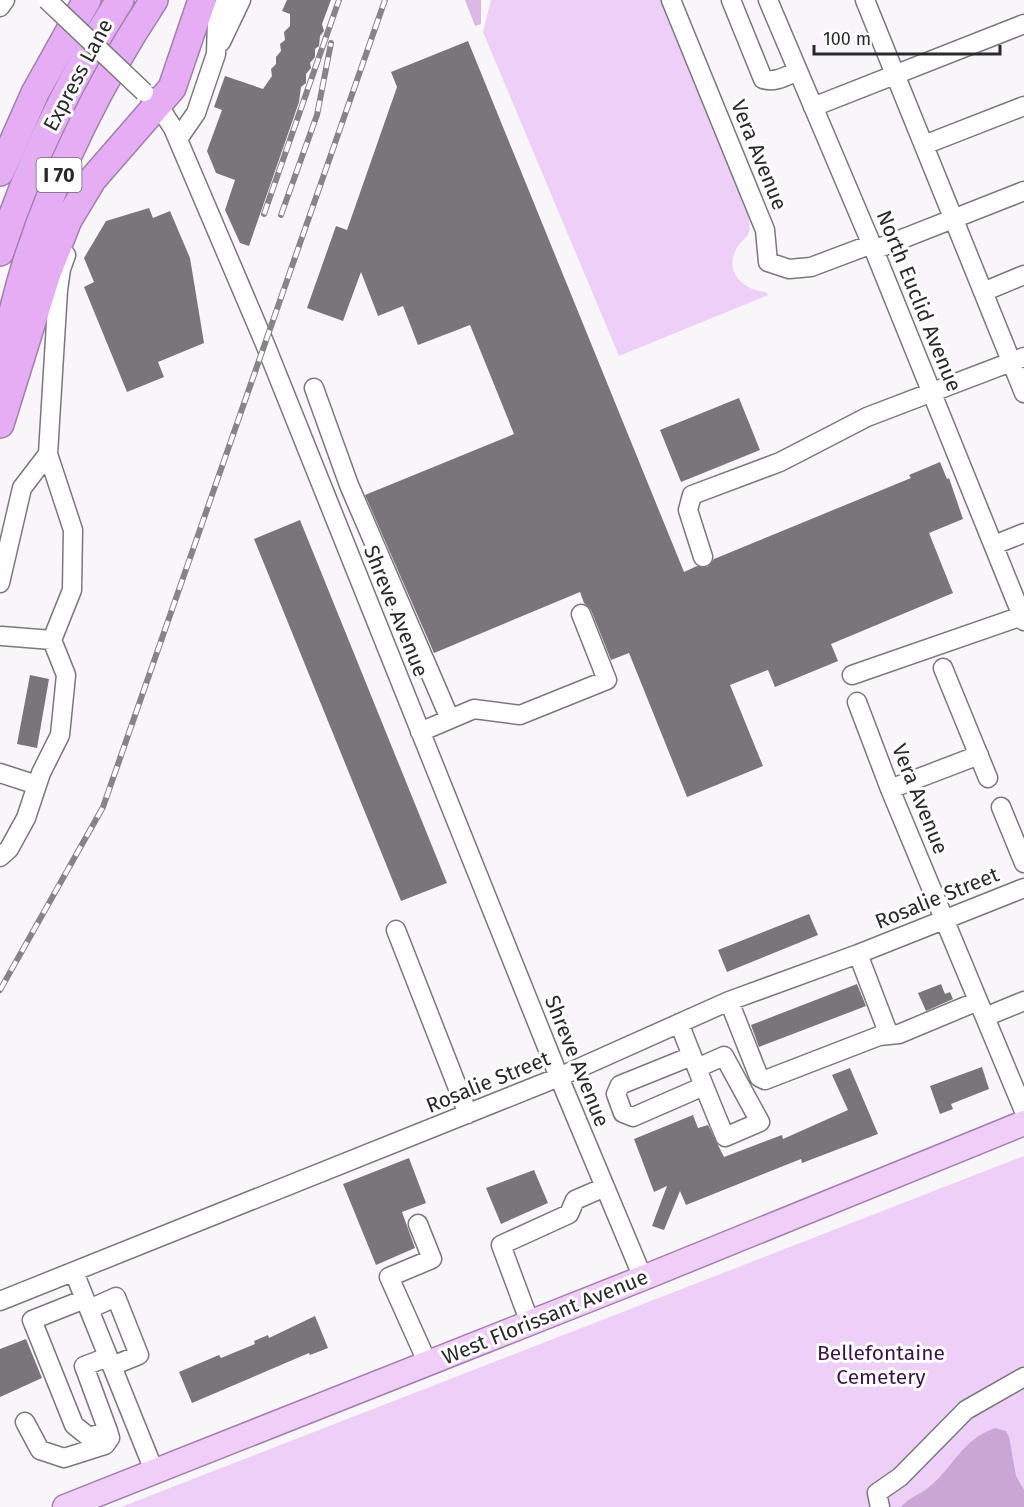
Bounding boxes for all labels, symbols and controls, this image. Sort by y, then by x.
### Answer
street label: Express Lane [38,14,118,136]
scale bar [814,18,1000,56]
text: 100 m [823,28,871,50]
street label: Vera Avenue [725,96,793,214]
road number: I 70 [36,158,82,192]
street label: North Euclid Avenue [871,207,967,395]
street label: Shreve Avenue [358,541,434,681]
street label: Vera Avenue [886,740,954,858]
street label: Rosalie Street [871,861,1003,935]
street label: Shreve Avenue [539,991,615,1131]
street label: Rosalie Street [422,1045,554,1119]
street label: West Florissant Avenue [438,1264,652,1370]
park label: Bellefontaine Cemetery [817,1340,945,1390]

